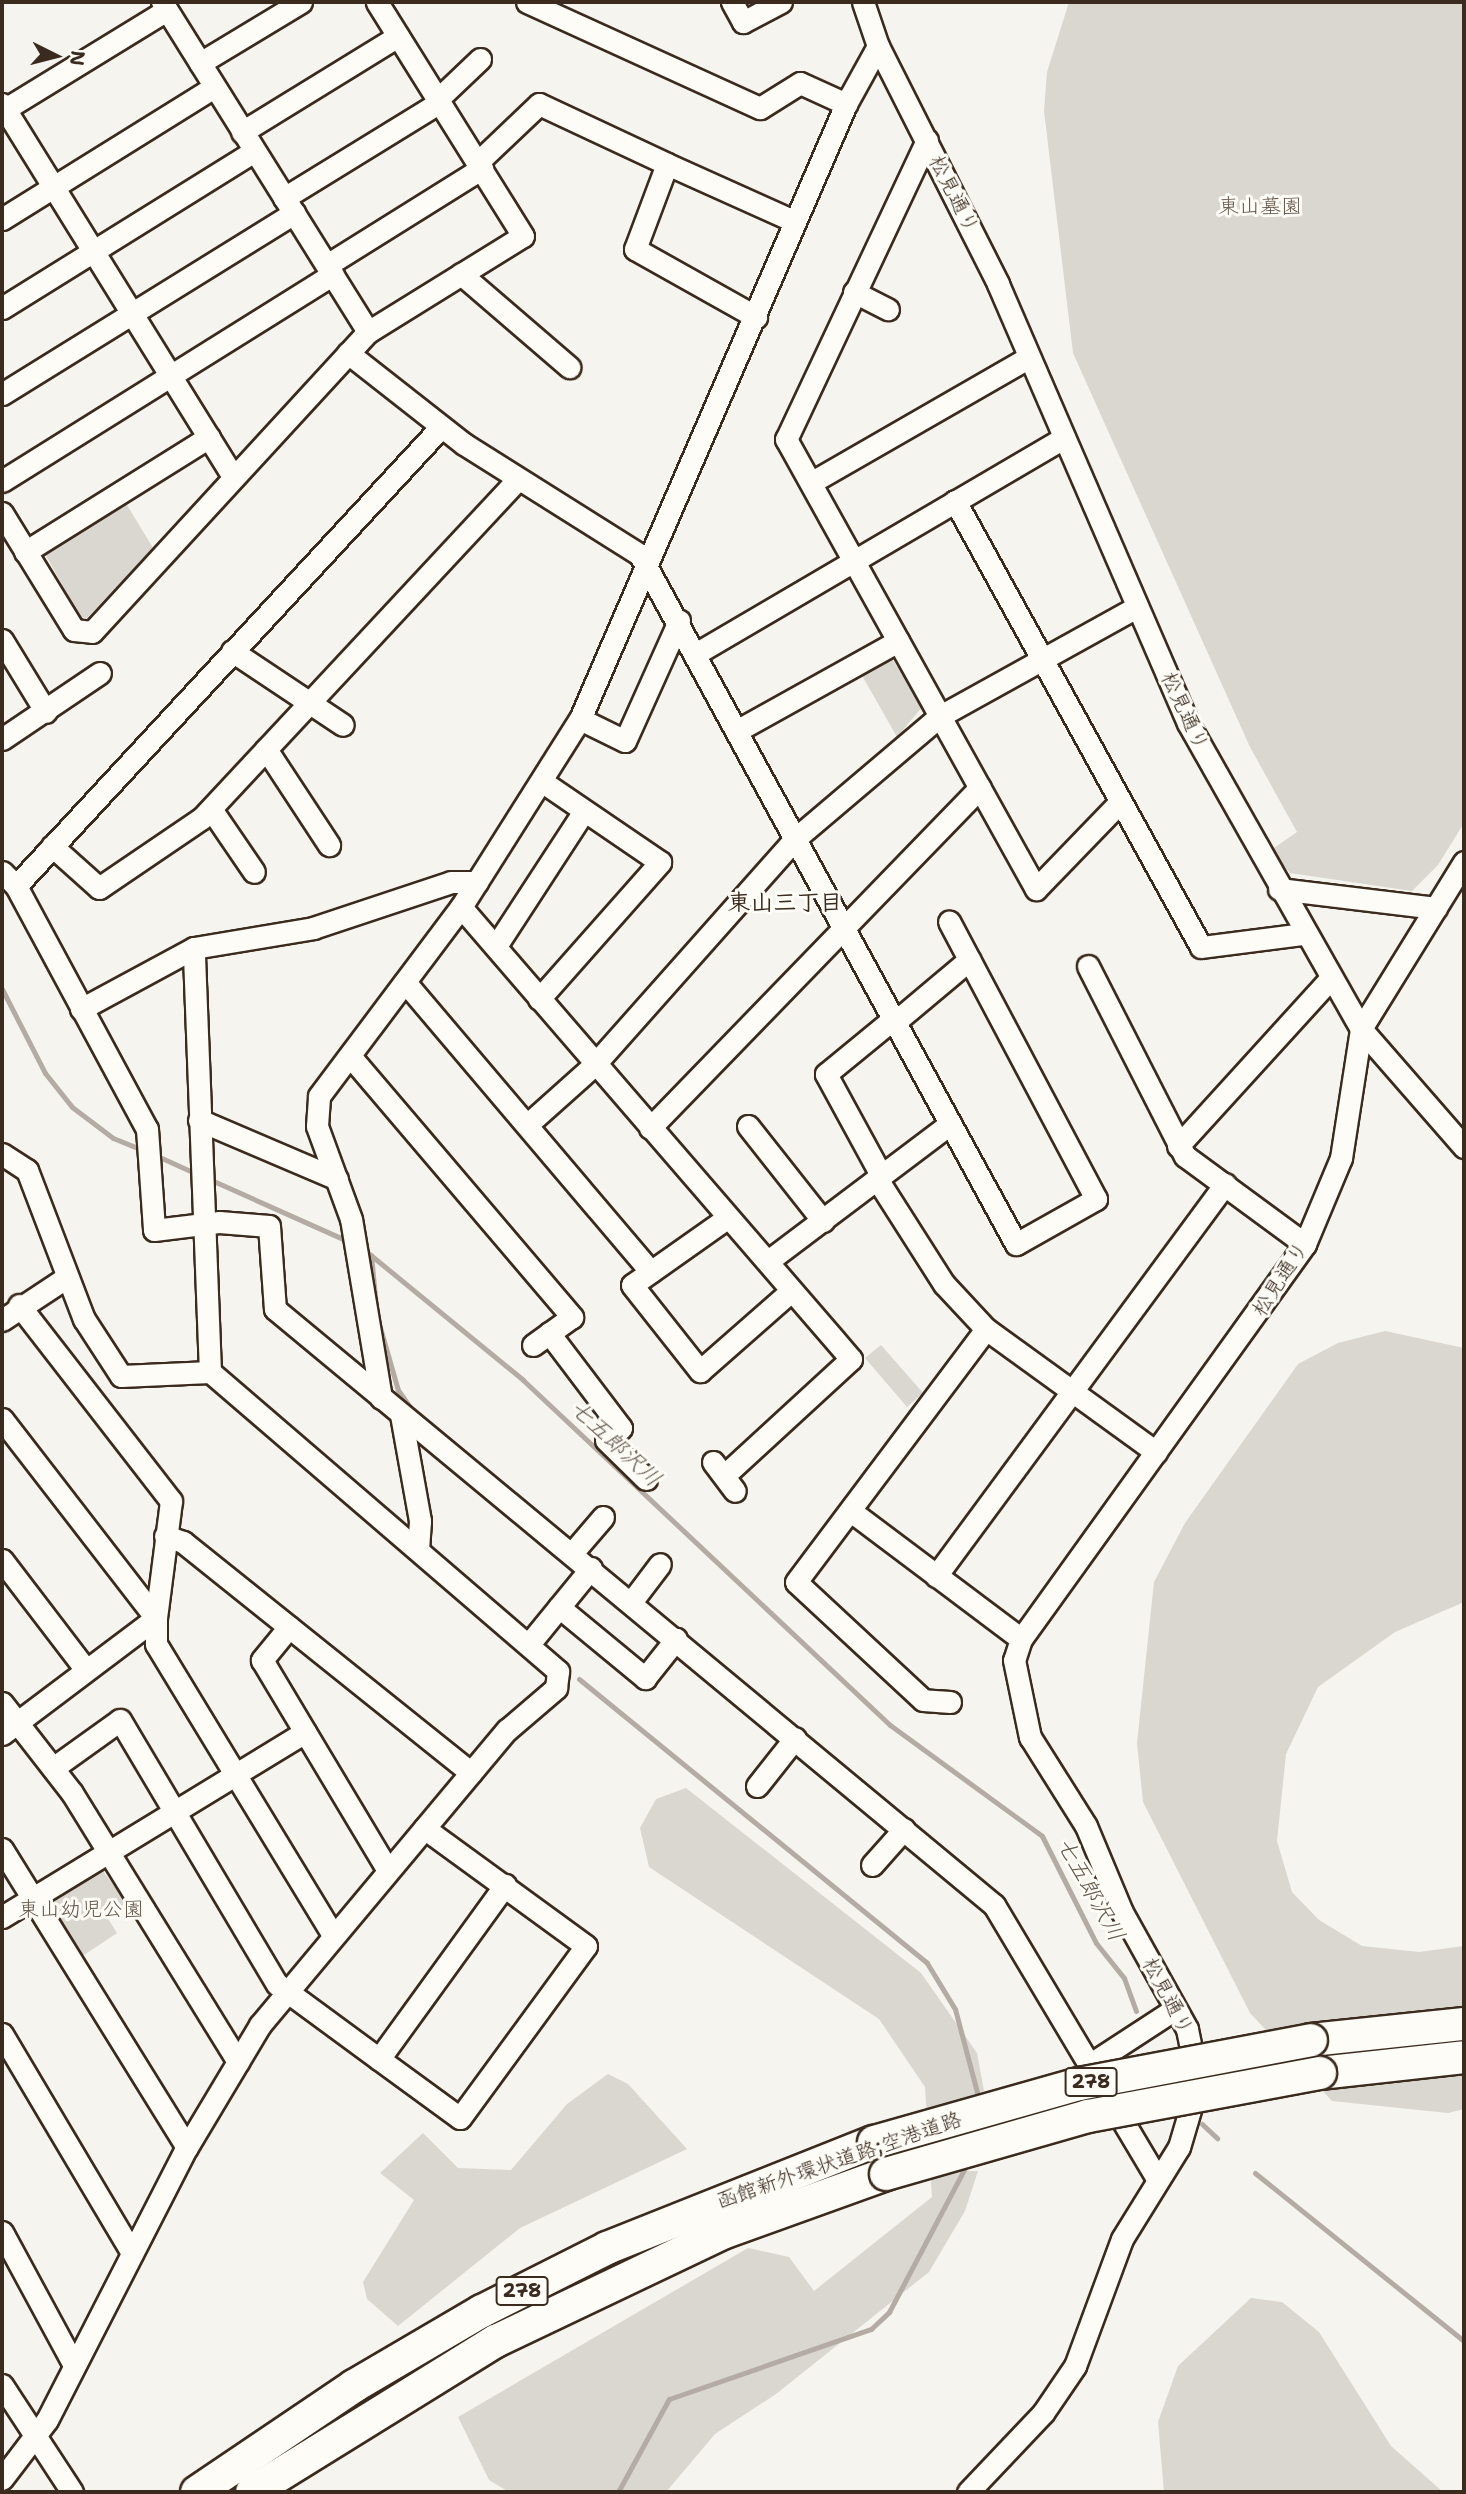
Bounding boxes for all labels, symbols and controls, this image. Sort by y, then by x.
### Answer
north arrow [21,21,91,91]
text: N [64,49,91,67]
street label: 松見通り [924,151,984,237]
park label: 東山墓園 [1218,193,1302,219]
street label: 松見通り [1156,668,1214,754]
district label: 東山三丁目 [728,888,842,916]
street label: 松見通り [1247,1237,1313,1321]
water label: 七五郎沢川 [565,1394,667,1492]
water label: 七五郎沢川 [1051,1832,1131,1946]
park label: 東山幼児公園 [18,1896,144,1922]
street label: 松見通り [1137,1953,1199,2039]
road number: 278 [1063,2066,1119,2098]
street label: 函館新外環状道路;空港道路 [713,2106,965,2214]
road number: 278 [494,2276,550,2306]

